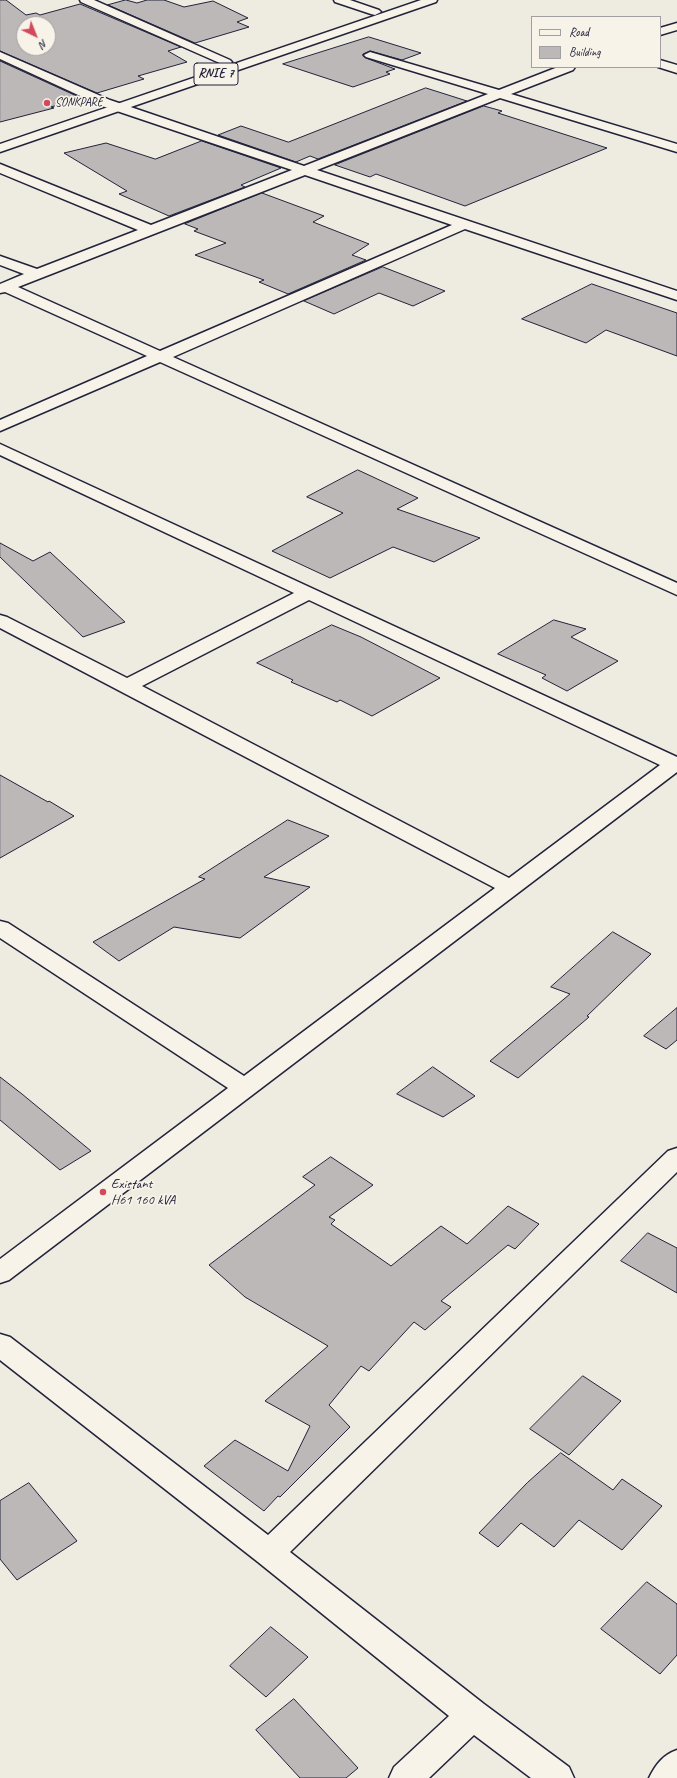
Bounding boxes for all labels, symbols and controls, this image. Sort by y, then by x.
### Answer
north arrow [16,16,56,56]
legend [531,16,661,68]
text: Road [569,24,589,40]
text: N [36,37,51,51]
text: Building [569,44,601,60]
road number: RNIE 7 [194,63,238,85]
place label: SONKPARE [55,96,103,110]
marker: SONKPARE [42,98,52,108]
place label: Existant H61 160 kVA [111,1176,175,1208]
marker: Existant H61 160 kVA [98,1187,108,1197]

